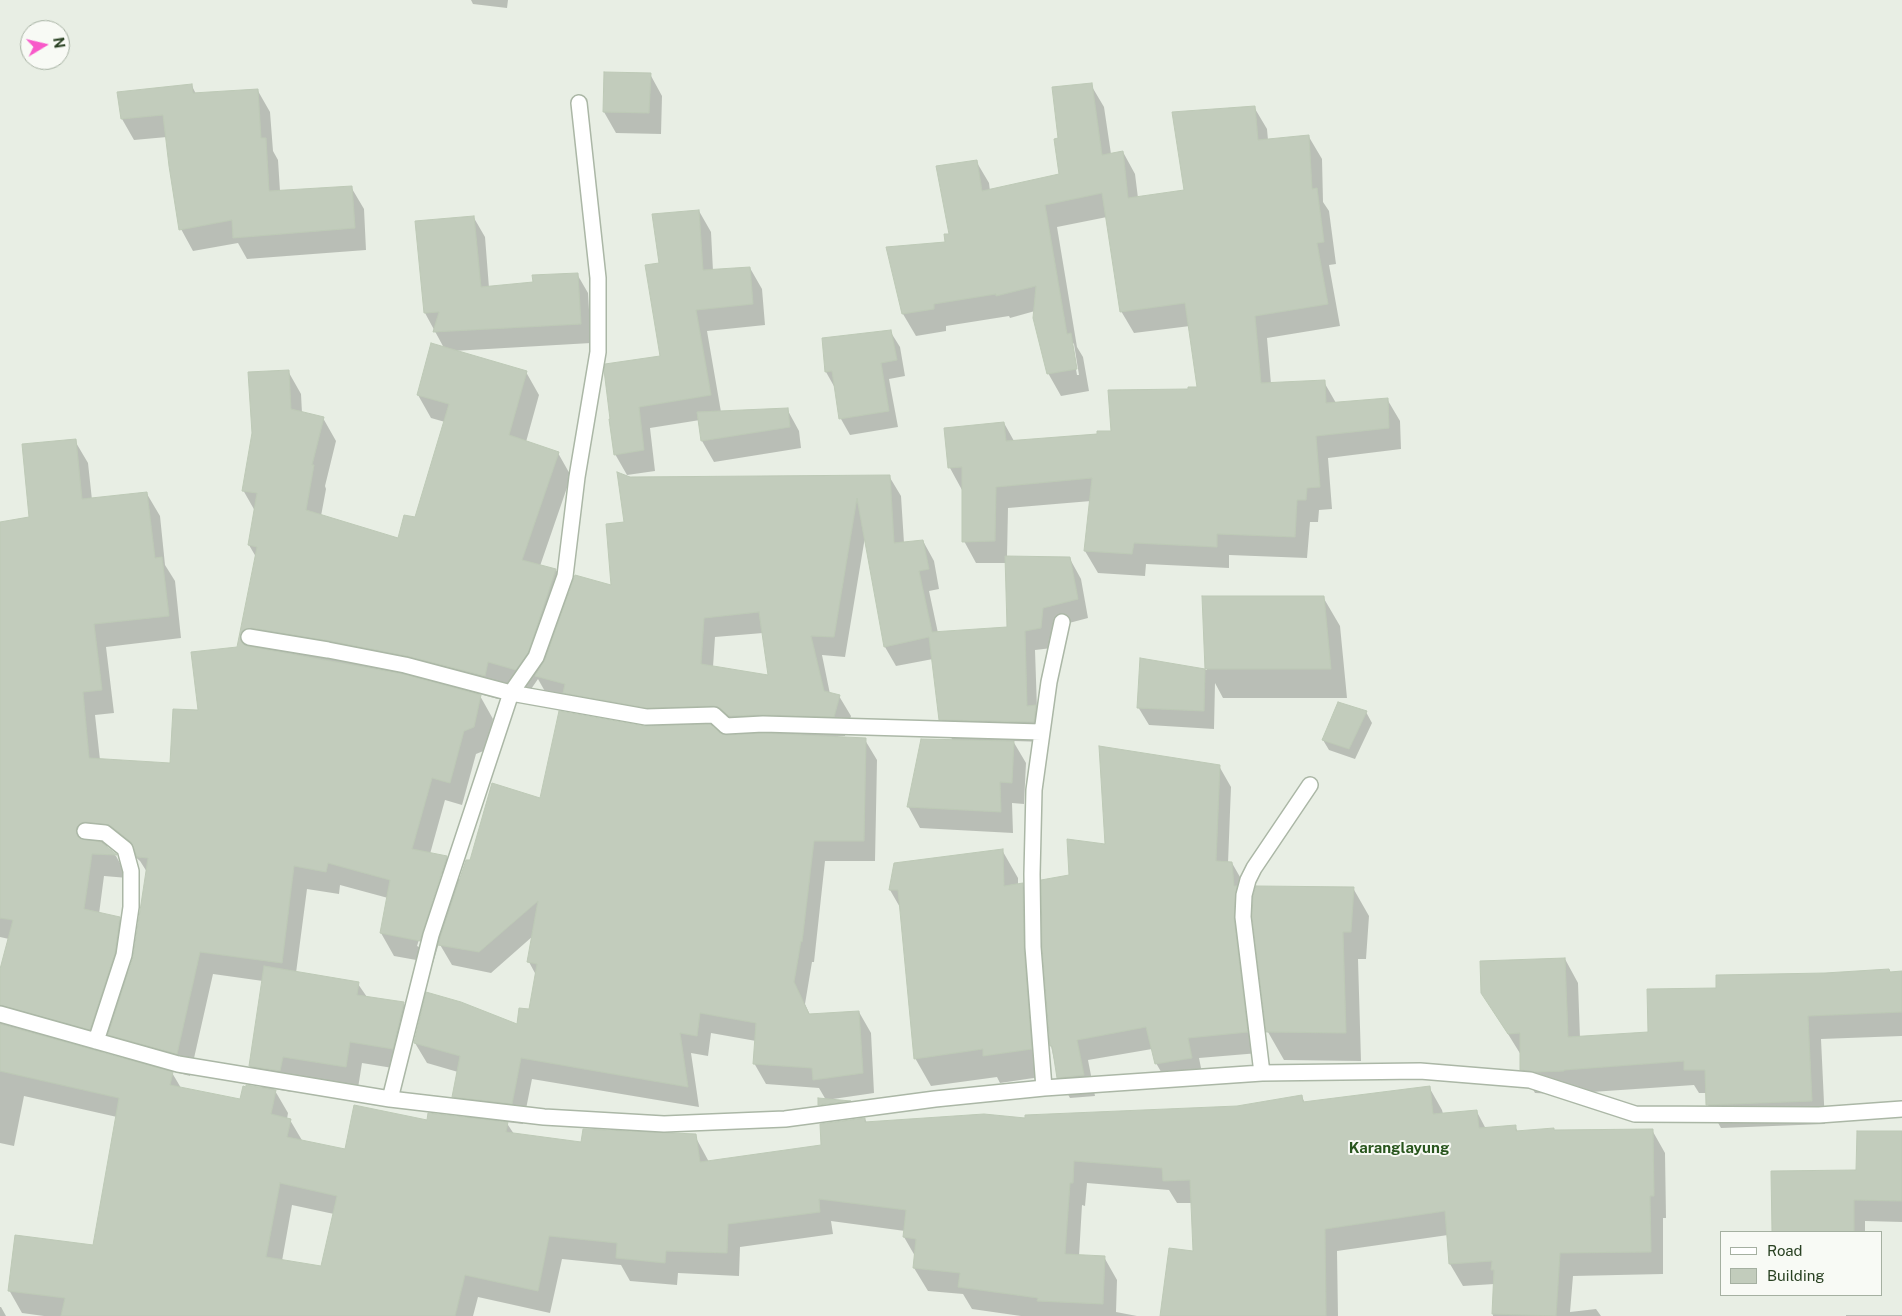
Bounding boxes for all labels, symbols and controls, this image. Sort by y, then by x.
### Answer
north arrow [20,20,70,70]
text: N [50,36,68,49]
district label: Karanglayung [1349,1139,1449,1157]
legend [1720,1231,1882,1296]
text: Road [1767,1242,1803,1259]
text: Building [1767,1267,1825,1284]

